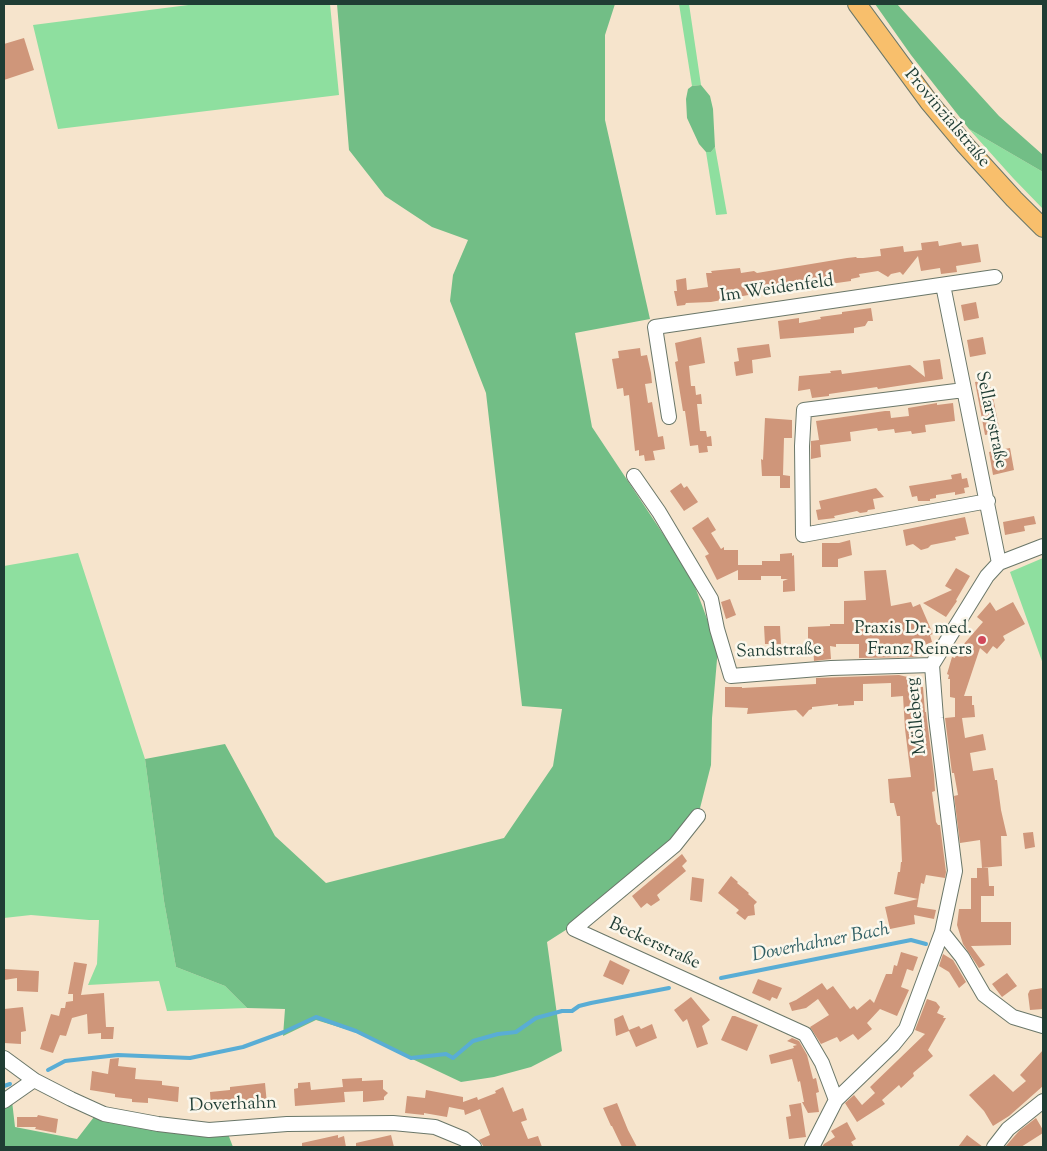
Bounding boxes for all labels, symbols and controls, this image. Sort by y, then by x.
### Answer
street label: Provinzialstraße [898,65,994,173]
street label: Im Weidenfeld [719,271,835,309]
street label: Sellarystraße [969,369,1011,471]
place label: Praxis Dr. med. Franz Reiners [854,619,972,662]
marker: Praxis Dr. med. Franz Reiners [976,634,988,646]
street label: Sandstraße [736,640,822,664]
street label: Mölleberg [903,676,933,756]
street label: Beckerstraße [605,914,703,976]
water label: Doverhahner Bach [750,920,892,968]
street label: Doverhahn [189,1094,277,1118]

